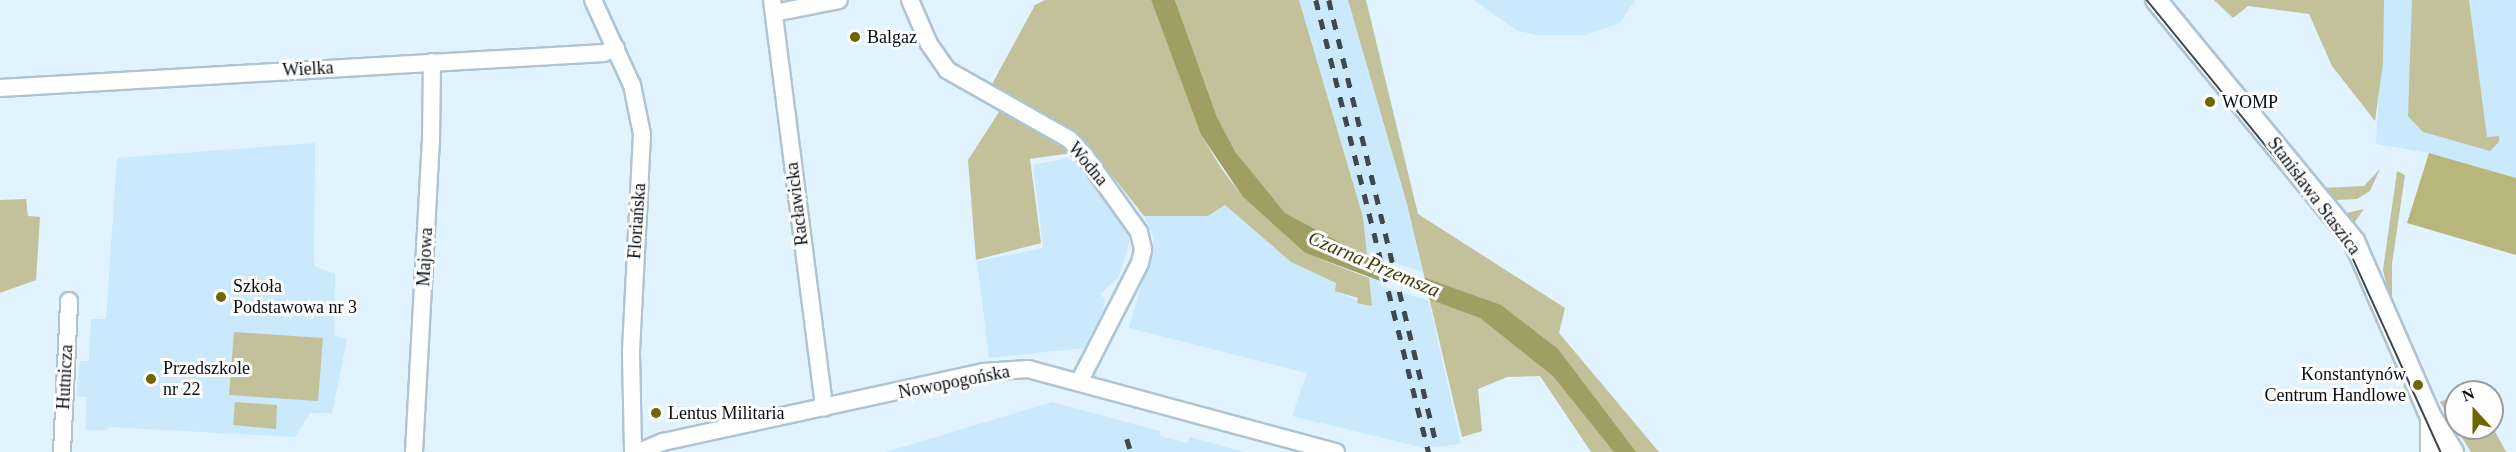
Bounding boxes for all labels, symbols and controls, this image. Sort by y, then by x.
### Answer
place label: Balgaz [867,26,917,48]
marker: Balgaz [848,30,862,44]
street label: Wielka [282,57,334,81]
place label: WOMP [2222,91,2278,113]
marker: WOMP [2203,95,2217,109]
street label: Stanisława Staszica [2263,133,2365,259]
street label: Wodna [1063,138,1113,190]
street label: Racławicka [781,161,813,247]
street label: Floriańska [624,182,650,260]
water label: Czarna Przemsza [1305,225,1443,303]
street label: Majowa [413,227,437,287]
place label: Szkoła Podstawowa nr 3 [233,276,357,318]
marker: Szkoła Podstawowa nr 3 [214,290,228,304]
street label: Hutnicza [53,344,77,410]
place label: Przedszkole nr 22 [163,358,250,400]
street label: Nowopogońska [896,361,1012,403]
place label: Konstantynów Centrum Handlowe [2265,364,2406,406]
marker: Przedszkole nr 22 [144,372,158,386]
marker: Konstantynów Centrum Handlowe [2411,378,2425,392]
north arrow [2444,380,2504,440]
text: N [2460,385,2477,405]
place label: Lentus Militaria [668,402,784,424]
marker: Lentus Militaria [649,406,663,420]

